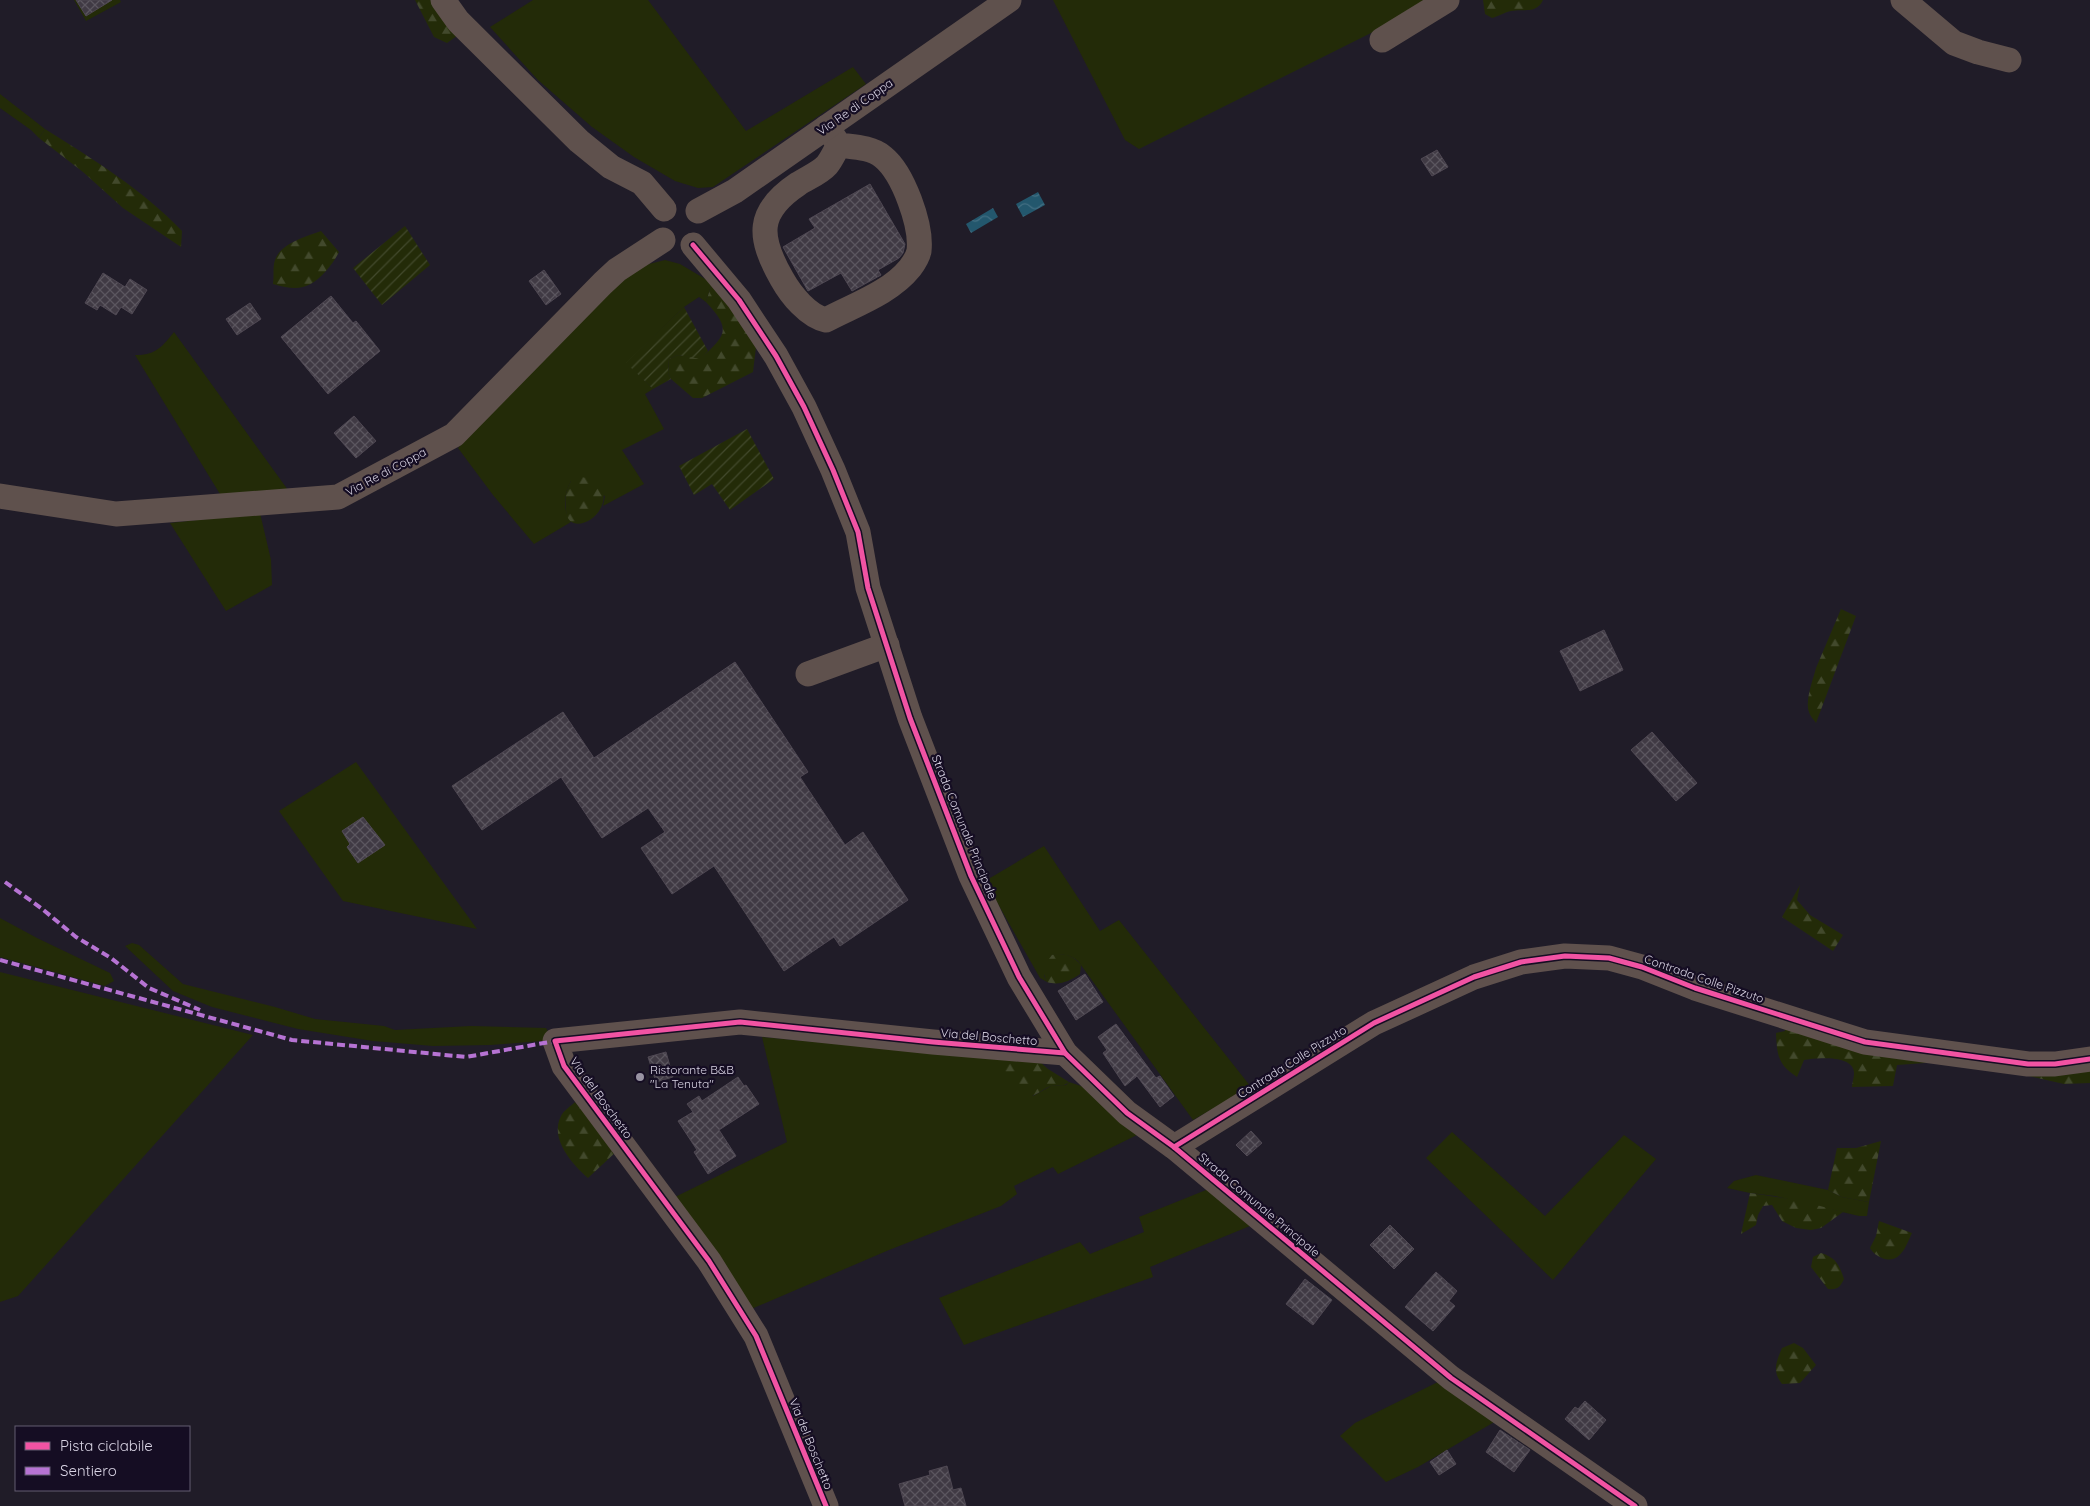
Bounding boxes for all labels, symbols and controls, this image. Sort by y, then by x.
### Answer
street label: Via Re di Coppa [814,75,896,138]
street label: Via Re di Coppa [343,444,429,499]
street label: Strada Comunale Principale [929,753,1000,901]
street label: Contrada Colle Pizzuto [1642,951,1766,1006]
street label: Contrada Colle Pizzuto [1235,1022,1349,1101]
street label: Via del Boschetto [940,1025,1038,1048]
street label: Via del Boschetto [567,1054,636,1141]
place label: Ristorante B&B "La Tenuta" [650,1062,734,1091]
marker: Ristorante B&B "La Tenuta" [634,1071,646,1083]
street label: Strada Comunale Principale [1195,1149,1323,1260]
street label: Via del Boschetto [786,1396,837,1492]
legend [15,1426,190,1491]
text: Pista ciclabile [60,1436,153,1455]
text: Sentiero [60,1461,117,1480]

